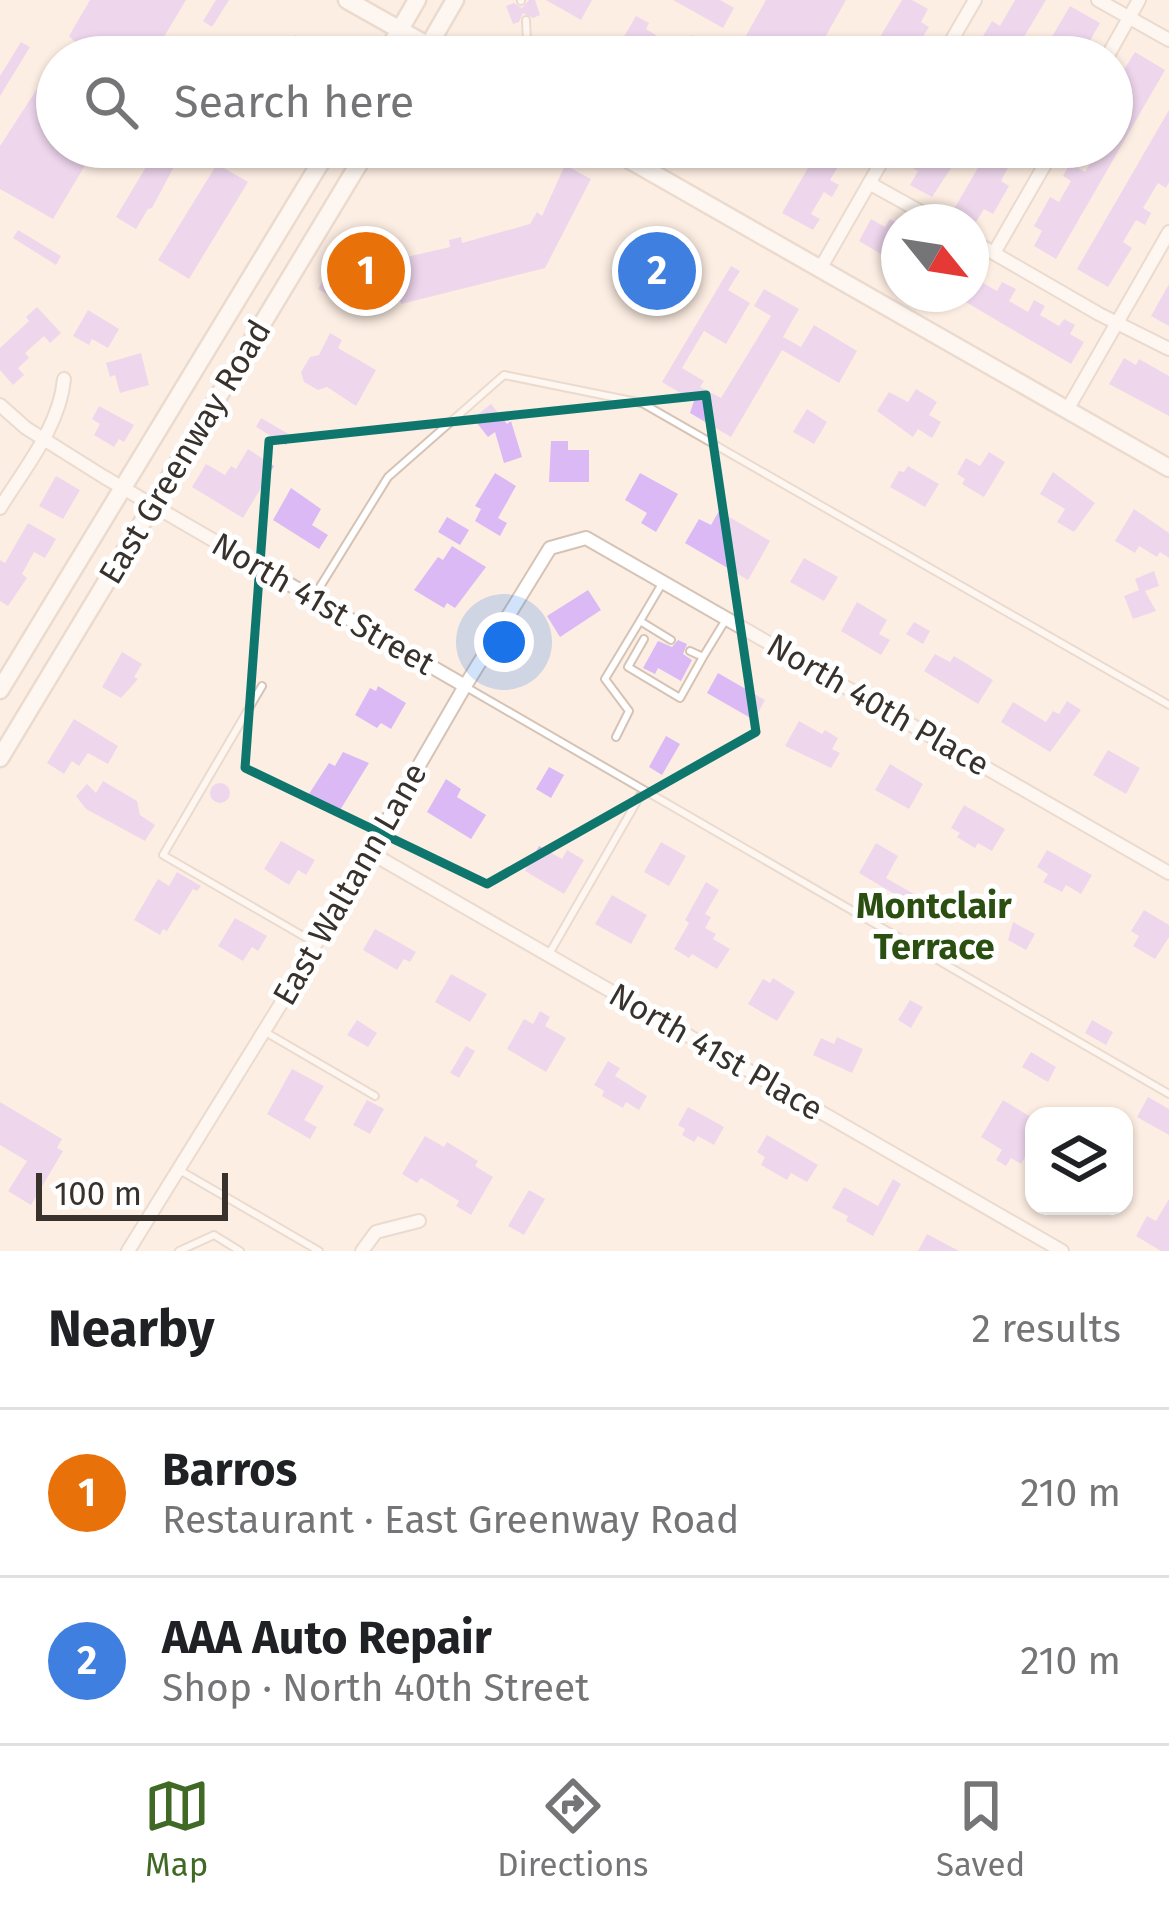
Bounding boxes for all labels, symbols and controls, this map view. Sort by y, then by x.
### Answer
search box [36,36,1133,168]
icon: search [78,69,144,135]
text: Search here [174,75,414,129]
north arrow [881,204,989,312]
pin: 1 [327,226,405,316]
pin: 2 [618,226,696,316]
street label: East Greenway Road [90,313,280,591]
street label: North 41st Street [205,524,441,684]
your location [474,612,534,672]
street label: North 40th Place [760,625,996,785]
street label: East Waltann Lane [264,756,436,1012]
district label: Montclair Terrace [856,884,1012,969]
street label: North 41st Place [602,975,830,1129]
map controls [1025,1107,1133,1215]
button: layers [1025,1107,1133,1215]
scale bar [36,1167,228,1220]
text: 100 m [54,1174,142,1214]
text: Nearby [48,1298,214,1360]
text: 2 results [972,1306,1121,1352]
text: Barros [162,1443,297,1497]
text: 1 [78,1470,96,1516]
text: 210 m [1020,1470,1121,1516]
text: Restaurant · East Greenway Road [162,1497,739,1543]
text: AAA Auto Repair [162,1611,492,1665]
text: 2 [77,1638,97,1684]
text: 210 m [1020,1638,1121,1684]
text: Shop · North 40th Street [162,1665,589,1711]
tab: Map [144,1773,210,1885]
tab: Directions [497,1773,649,1885]
tab: Saved [936,1773,1025,1885]

